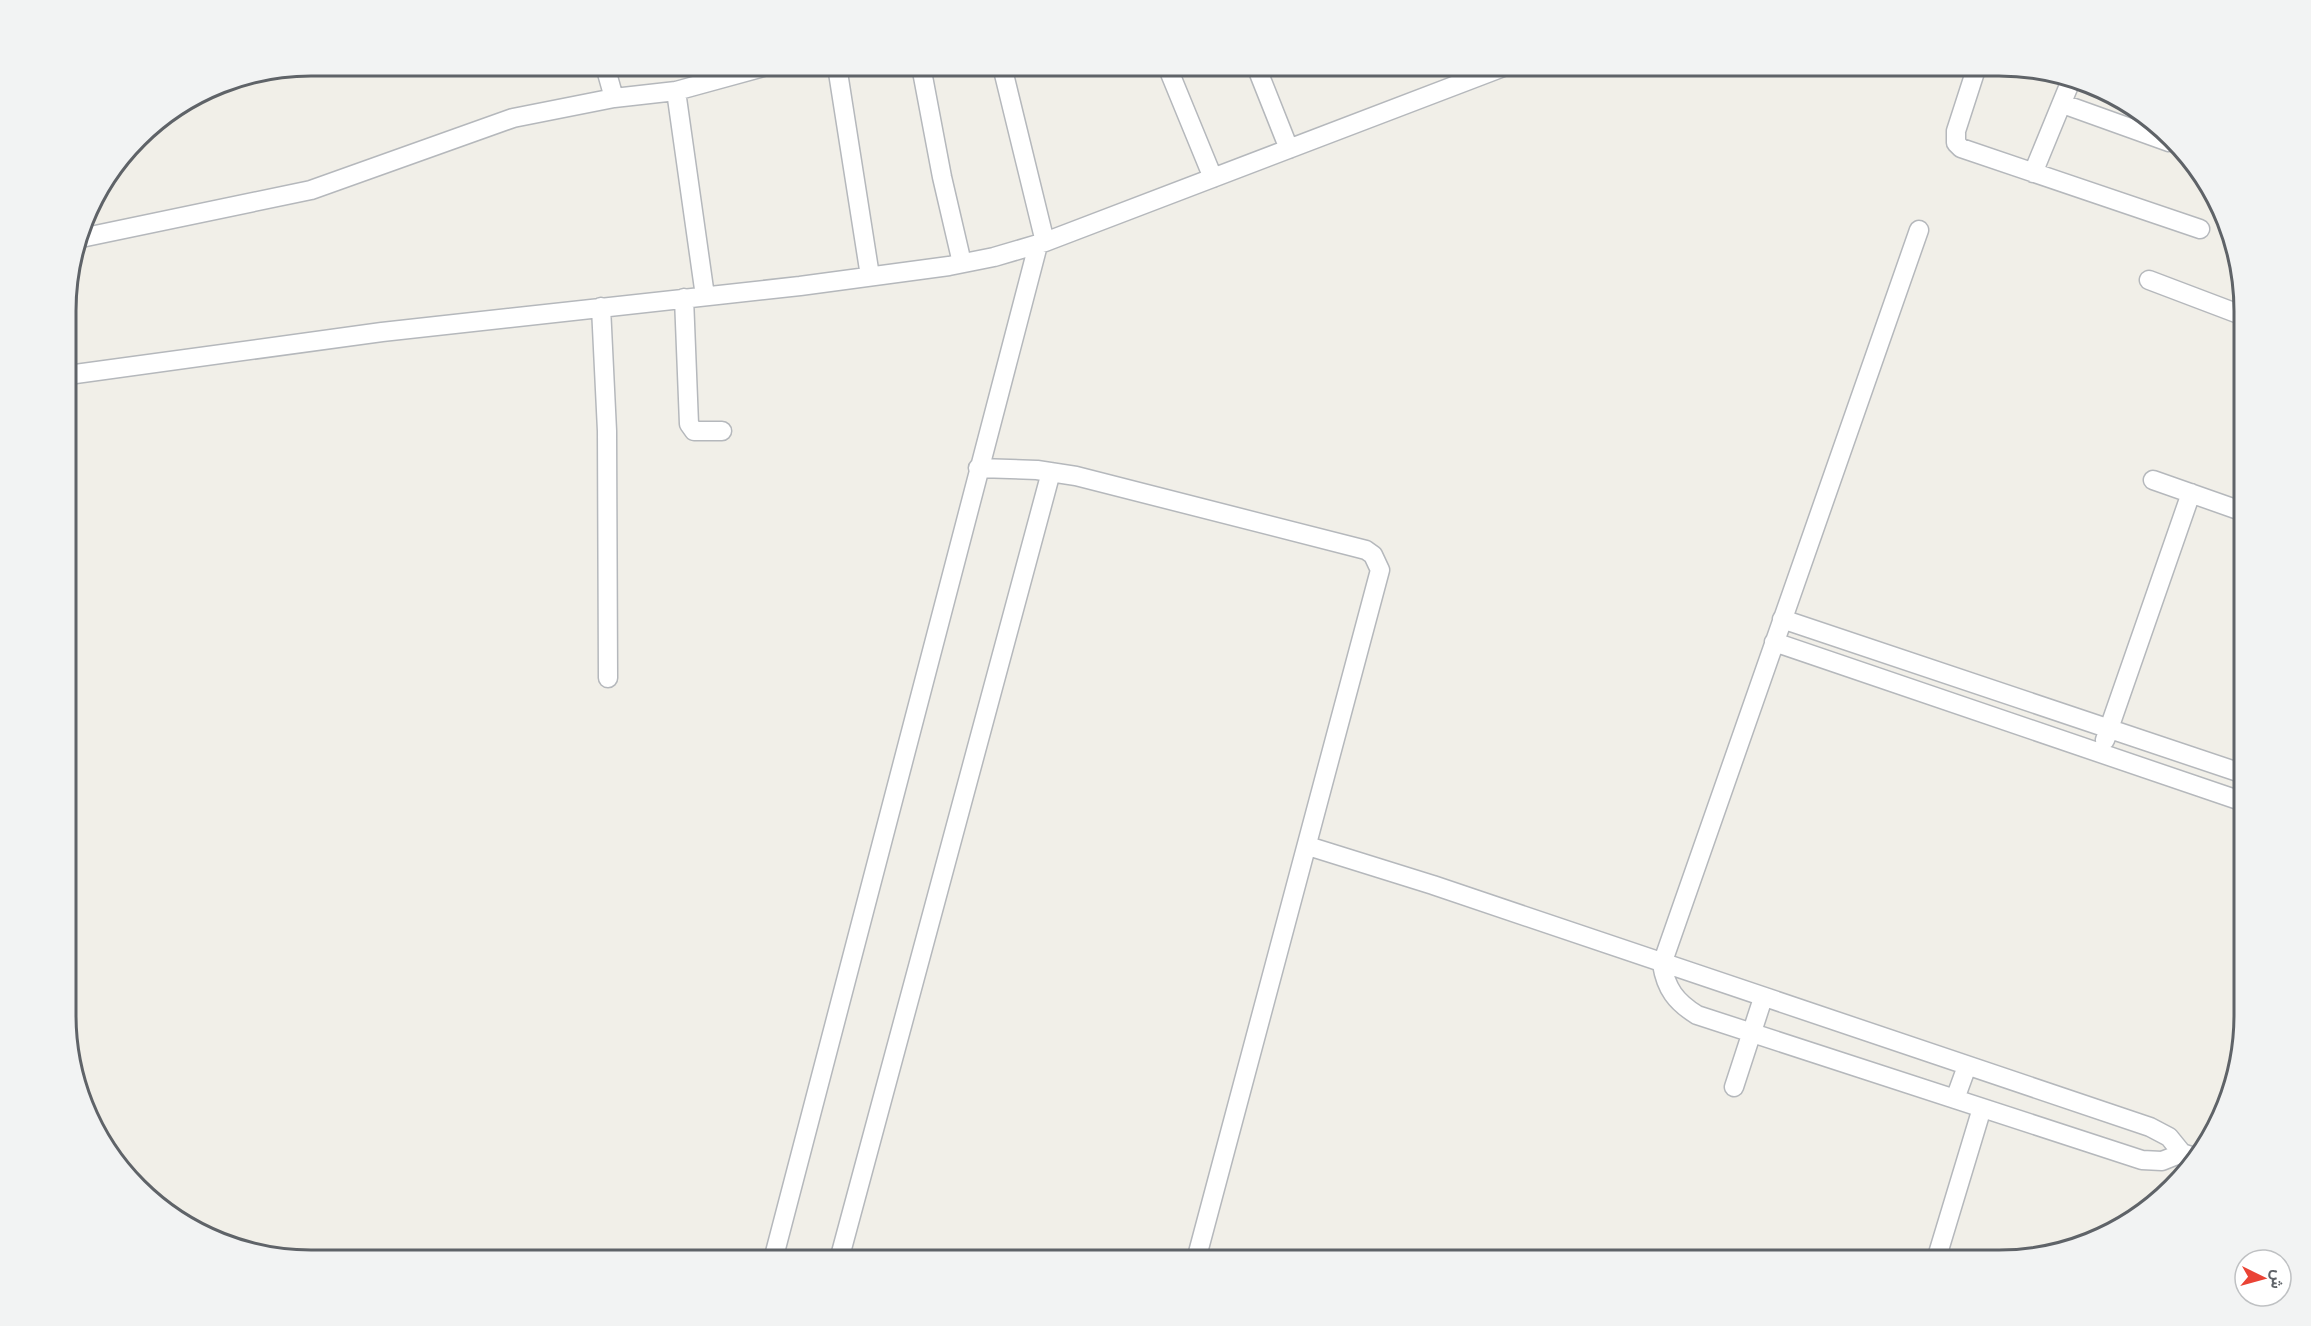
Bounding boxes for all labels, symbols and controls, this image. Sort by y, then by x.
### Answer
north arrow [2233,1248,2293,1308]
text: ش [2266,1269,2290,1290]

